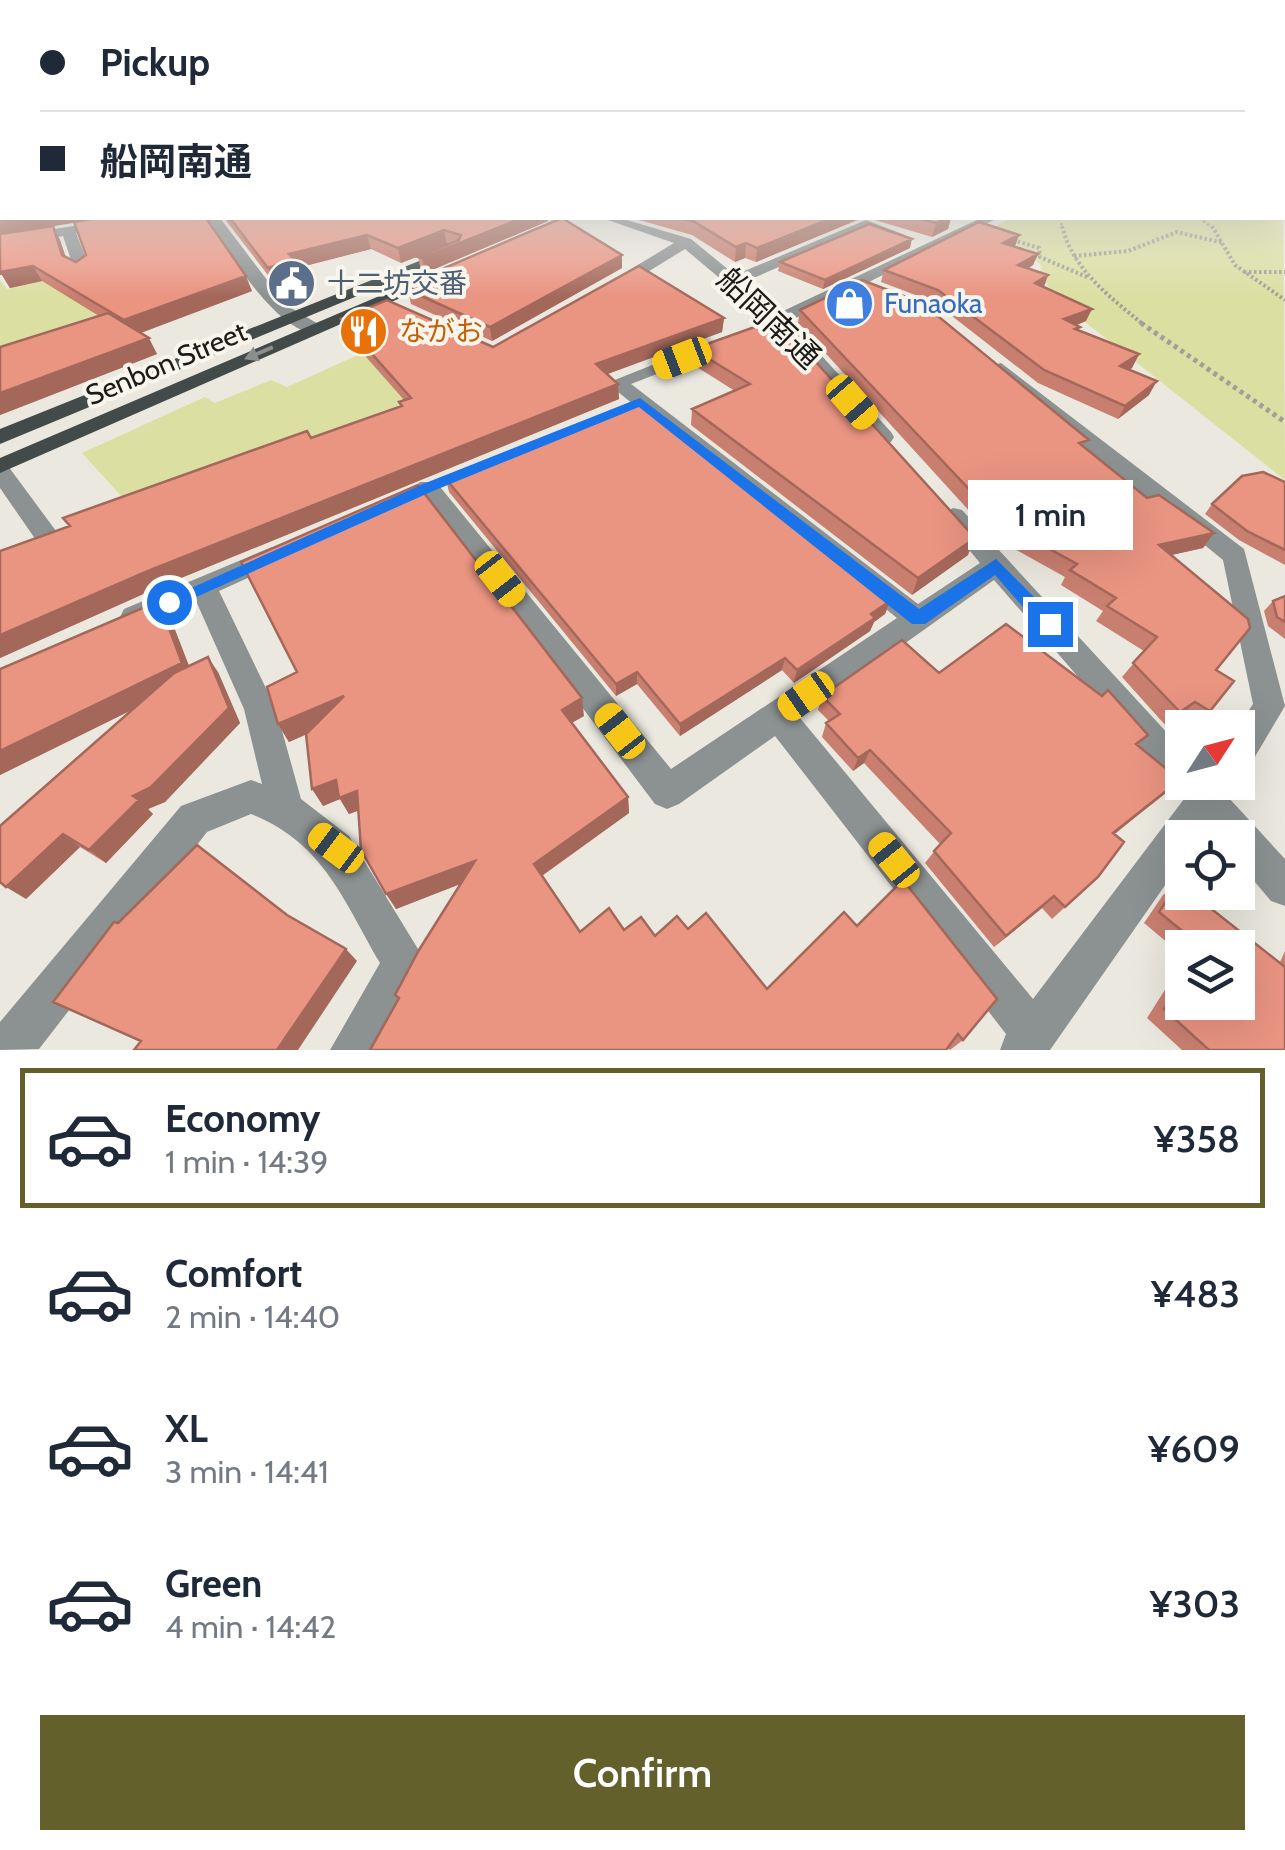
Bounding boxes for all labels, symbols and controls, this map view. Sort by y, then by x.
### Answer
text: Pickup [100,39,210,86]
text: 船岡南通 [100,138,252,185]
public building icon: 十二坊交番 [266,257,318,309]
street label: 船岡南通 [710,259,829,376]
place label: 十二坊交番 [327,266,467,300]
shop icon: Funaoka [823,277,875,329]
place label: Funaoka [884,286,983,320]
restaurant icon: ながお [338,305,390,357]
street label: Senbon Street [81,314,251,412]
place label: ながお [399,314,483,348]
car [649,333,715,383]
one-way arrow [245,345,274,361]
car [821,370,883,434]
callout: 1 min [968,479,1132,549]
text: 1 min [1015,495,1086,534]
car [470,546,530,612]
route start [147,580,192,625]
route end [1028,602,1073,647]
car [773,667,839,725]
car [590,698,650,764]
north arrow [1165,710,1255,800]
map controls [1165,710,1255,1020]
car [303,818,369,878]
button: locate [1165,820,1255,910]
car [863,827,925,893]
button: layers [1165,930,1255,1020]
icon: car [45,1093,135,1183]
text: Economy [165,1095,320,1142]
text: ¥358 [1154,1115,1240,1162]
text: 1 min · 14:39 [165,1142,328,1181]
icon: car [45,1248,135,1338]
text: Comfort [165,1250,302,1297]
text: ¥483 [1151,1270,1240,1317]
text: 2 min · 14:40 [165,1297,340,1336]
icon: car [45,1403,135,1493]
text: XL [165,1405,208,1452]
text: ¥609 [1148,1425,1240,1472]
text: 3 min · 14:41 [165,1452,329,1491]
icon: car [45,1558,135,1648]
text: Green [165,1560,262,1607]
text: ¥303 [1150,1580,1240,1627]
text: 4 min · 14:42 [165,1607,336,1646]
button: Confirm [40,1715,1245,1830]

